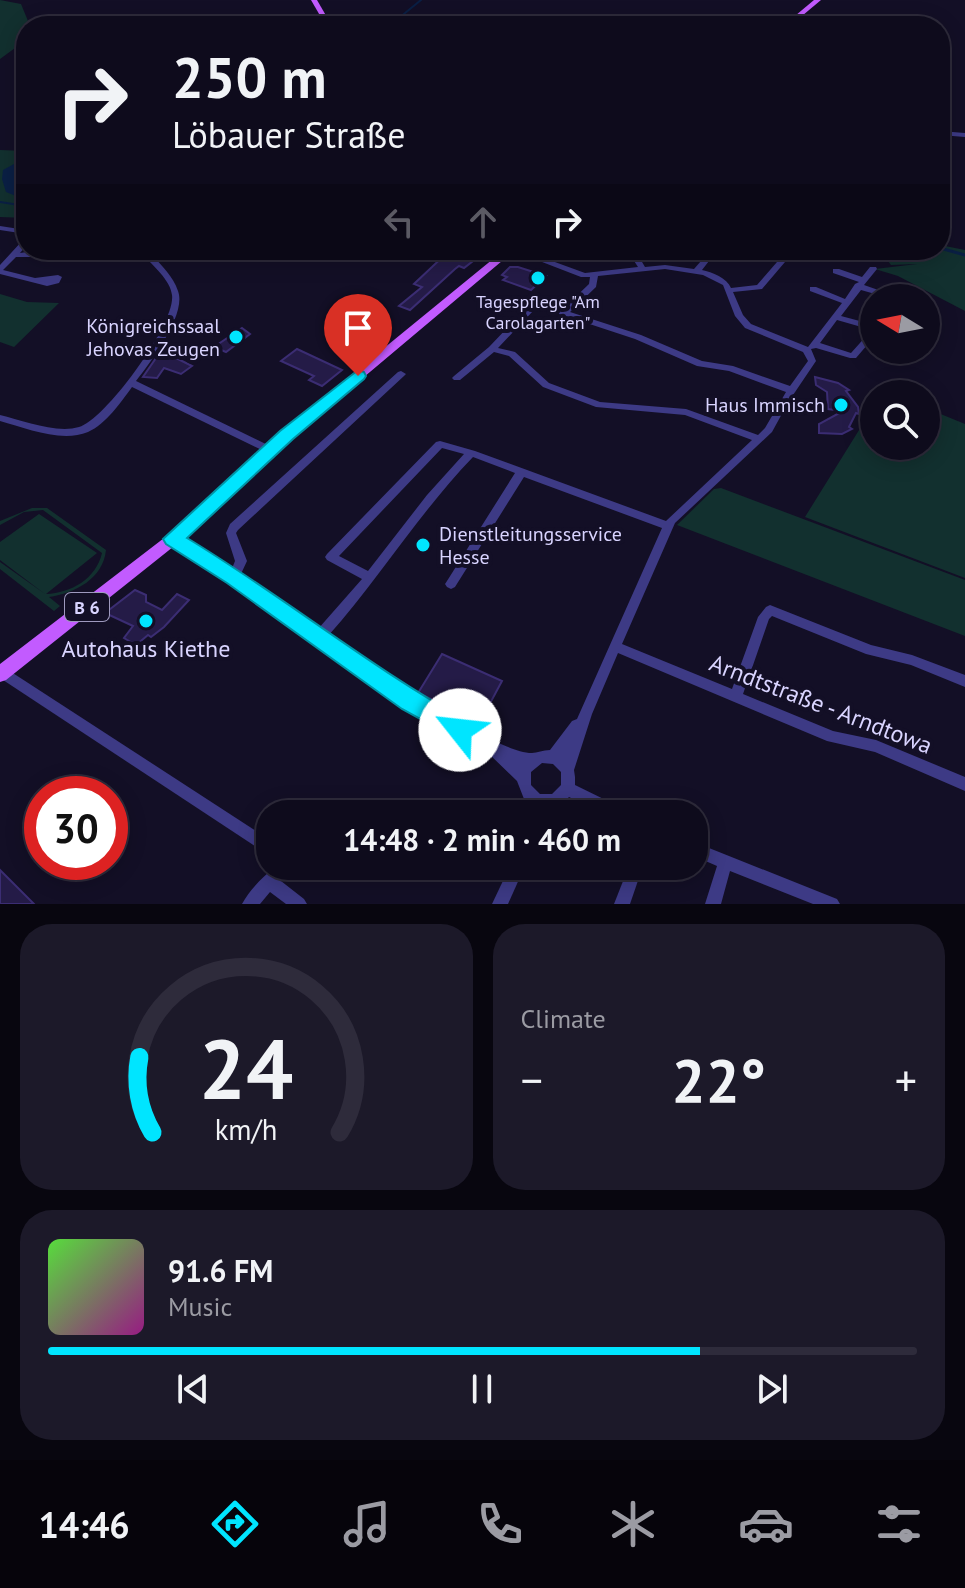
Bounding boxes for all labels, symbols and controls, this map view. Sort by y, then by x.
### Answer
text: 250 m [172,41,327,113]
icon: right [40,48,144,152]
text: Löbauer Straße [172,111,406,158]
icon: left [377,200,421,244]
icon: ahead [461,200,505,244]
icon: right [545,200,589,244]
marker: Tagespflege "Am Carolagarten" [529,269,547,287]
north arrow [860,284,940,364]
map controls [860,284,940,460]
place label: Tagespflege "Am Carolagarten" [476,290,600,334]
pin [324,294,392,376]
icon: arrive [336,306,380,350]
place label: Königreichssaal Jehovas Zeugen [86,313,220,362]
marker: Königreichssaal Jehovas Zeugen [227,328,245,346]
button: search [860,380,940,460]
place label: Haus Immisch [705,392,825,418]
marker: Haus Immisch [832,396,850,414]
place label: Dienstleitungsservice Hesse [439,521,622,570]
marker: Dienstleitungsservice Hesse [414,536,432,554]
road number: B 6 [65,593,109,621]
marker: Autohaus Kiethe [137,612,155,630]
place label: Autohaus Kiethe [62,633,230,664]
street label: Arndtstraße - Arndtowa [705,647,937,761]
position arrow [418,688,502,772]
speed limit sign: 30 [24,776,128,880]
text: 14:48 · 2 min · 460 m [343,820,621,859]
text: Climate [521,1002,606,1035]
text: 24 [199,1014,293,1122]
text: 22° [672,1041,766,1119]
text: − [521,1051,543,1108]
text: + [895,1051,917,1108]
text: km/h [215,1111,278,1148]
text: 91.6 FM [168,1251,273,1290]
text: Music [168,1290,232,1323]
icon: previous [171,1367,215,1411]
icon: pause [460,1367,504,1411]
icon: next [750,1367,794,1411]
icon: directions [207,1496,263,1552]
icon: music [339,1496,395,1552]
icon: phone [472,1496,528,1552]
icon: climate [605,1496,661,1552]
icon: car [738,1496,794,1552]
icon: filters [871,1496,927,1552]
text: 14:46 [38,1501,130,1548]

